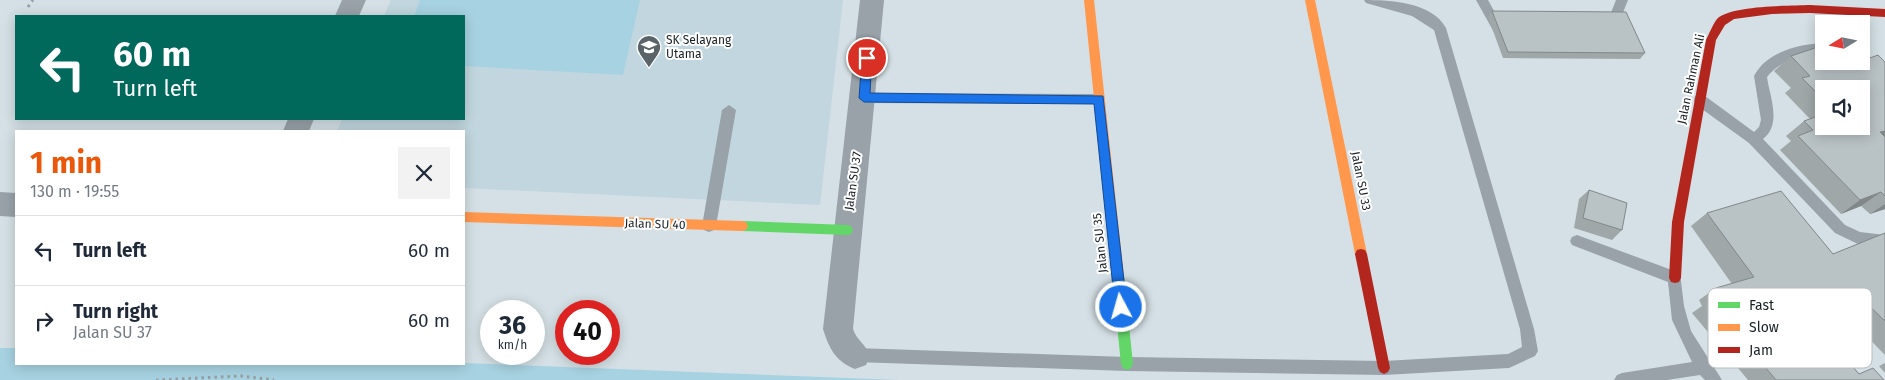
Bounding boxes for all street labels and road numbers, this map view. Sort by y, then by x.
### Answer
street label: Jalan Rahman Ali [1675,33,1707,125]
street label: Jalan SU 33 [1348,150,1374,212]
street label: Jalan SU 37 [842,151,864,211]
street label: Jalan SU 35 [1090,212,1110,274]
street label: Jalan SU 40 [624,216,686,232]

